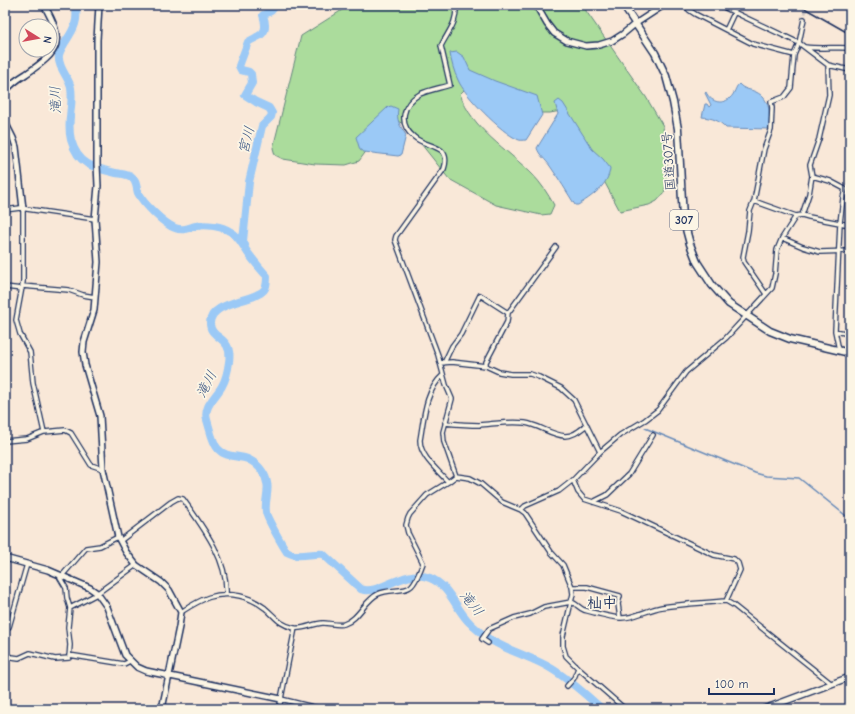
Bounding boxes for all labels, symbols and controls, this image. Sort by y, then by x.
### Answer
north arrow [18,18,58,58]
text: N [40,35,54,45]
water label: 滝川 [47,86,64,114]
water label: 宮川 [235,124,258,156]
street label: 国道307号 [659,131,678,191]
road number: 307 [670,210,698,230]
water label: 滝川 [193,368,220,401]
water label: 滝川 [456,587,487,620]
district label: 杣中 [587,594,617,612]
scale bar [709,670,774,696]
text: 100 m [715,677,748,691]

